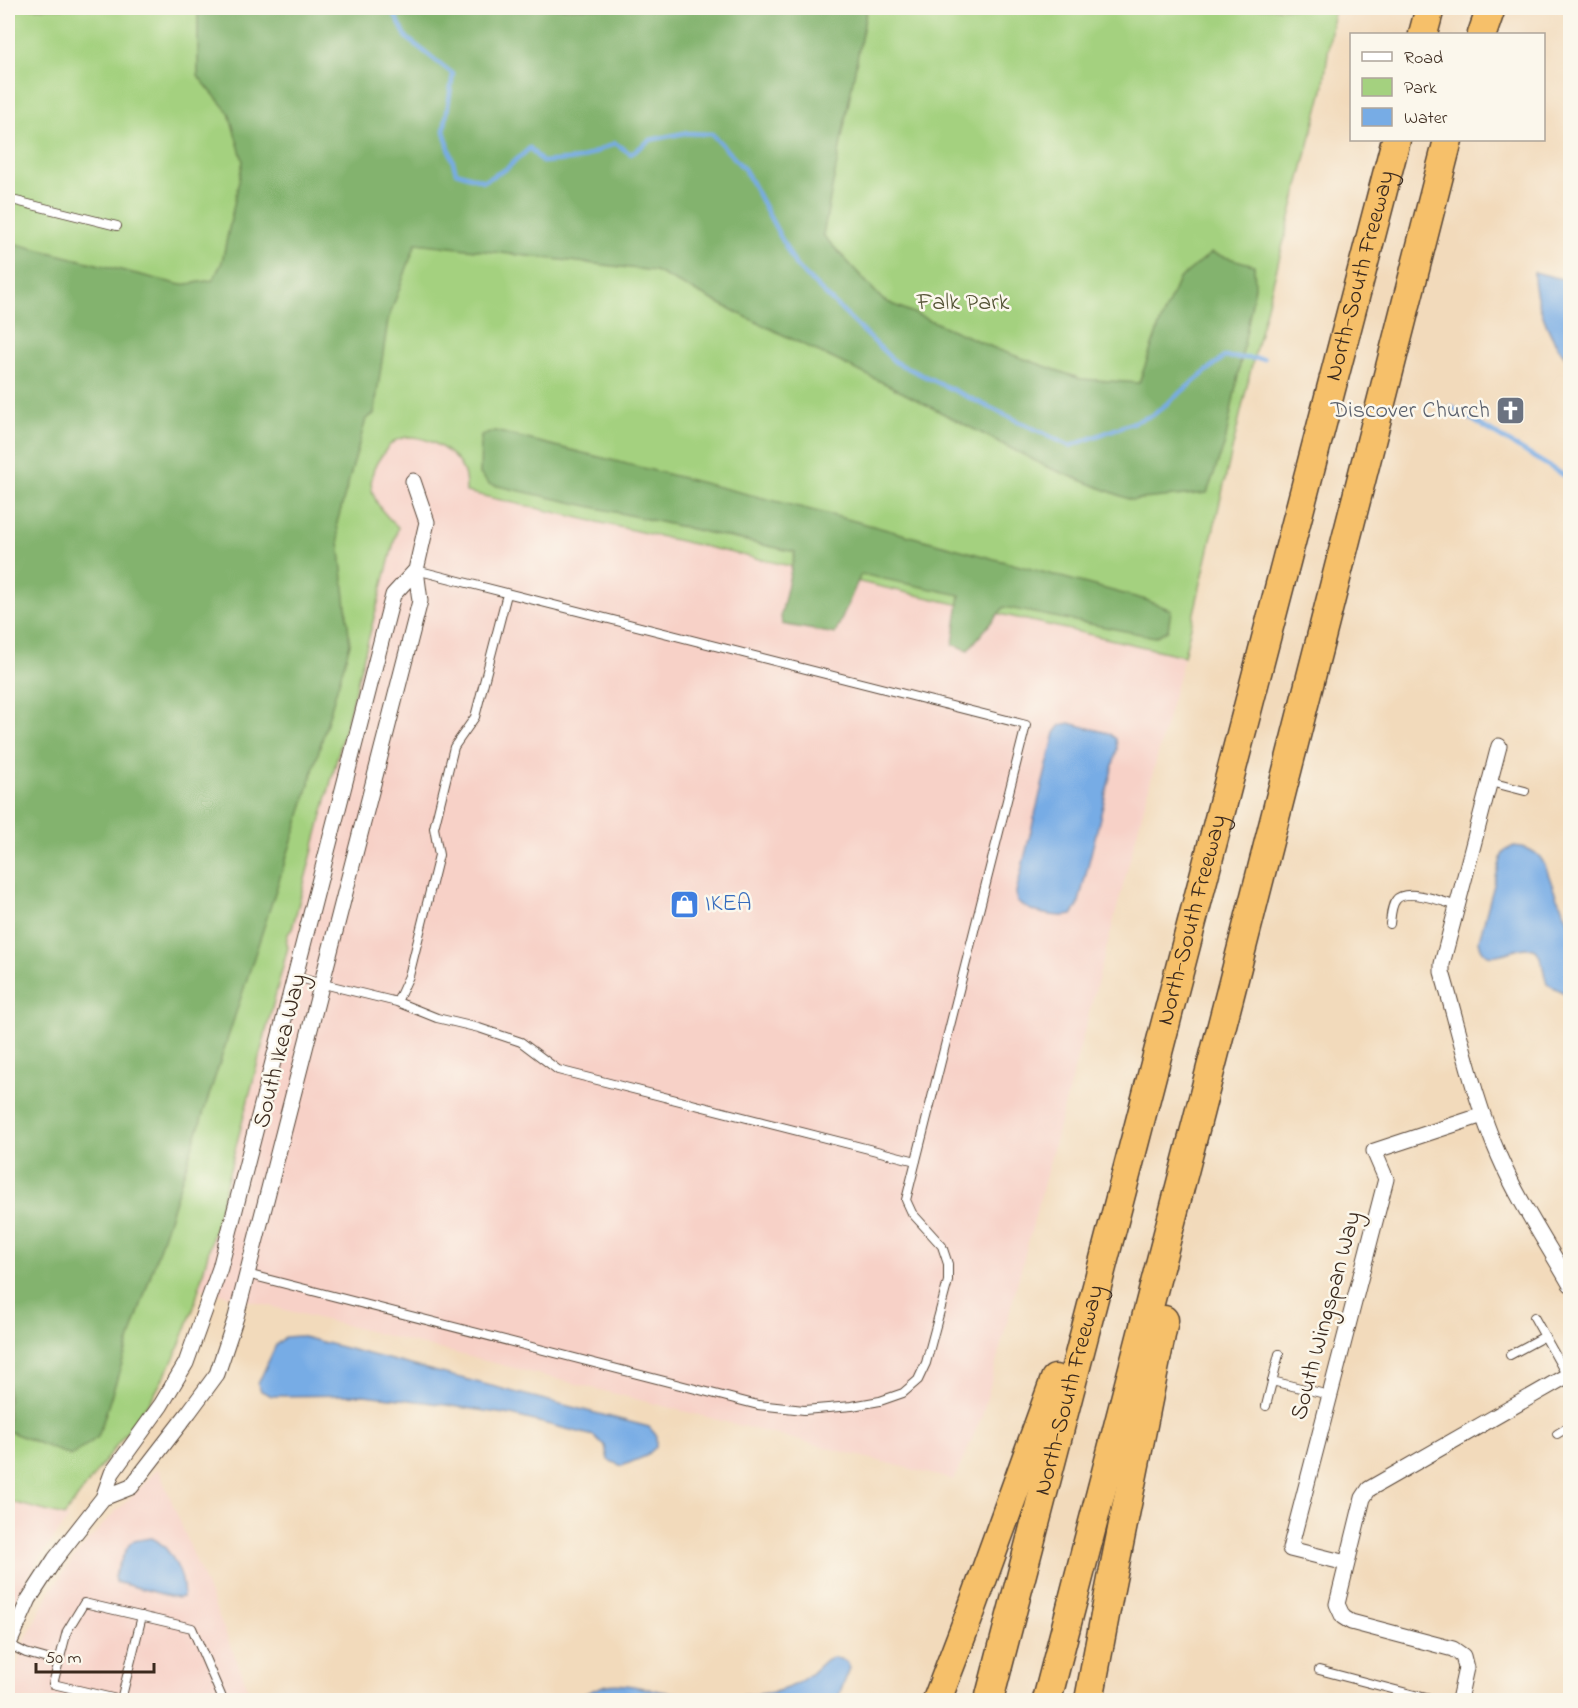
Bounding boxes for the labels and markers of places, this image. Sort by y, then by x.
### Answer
place label: Discover Church [1330,394,1490,429]
church icon: Discover Church [1495,395,1527,427]
place label: IKEA [705,887,752,922]
shop icon: IKEA [668,888,700,920]

